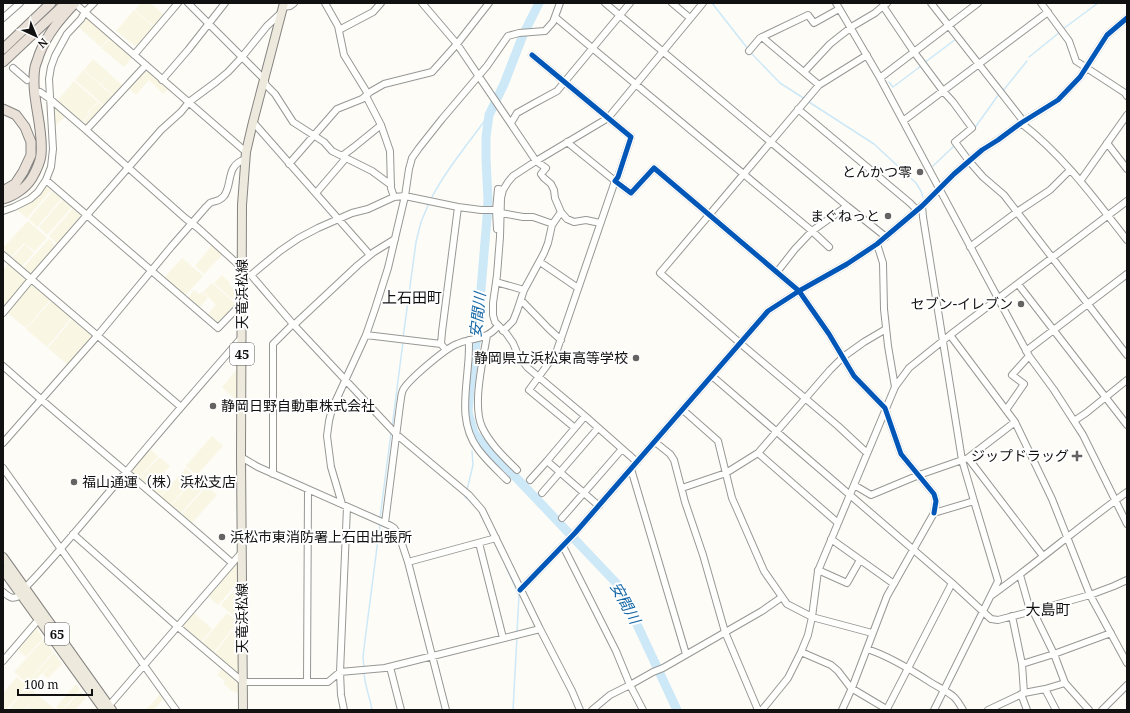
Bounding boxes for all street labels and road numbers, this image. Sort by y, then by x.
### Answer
street label: 天竜浜松線 [232,259,251,329]
road number: 45 [230,343,254,365]
street label: 天竜浜松線 [232,583,251,653]
road number: 65 [45,623,69,645]

